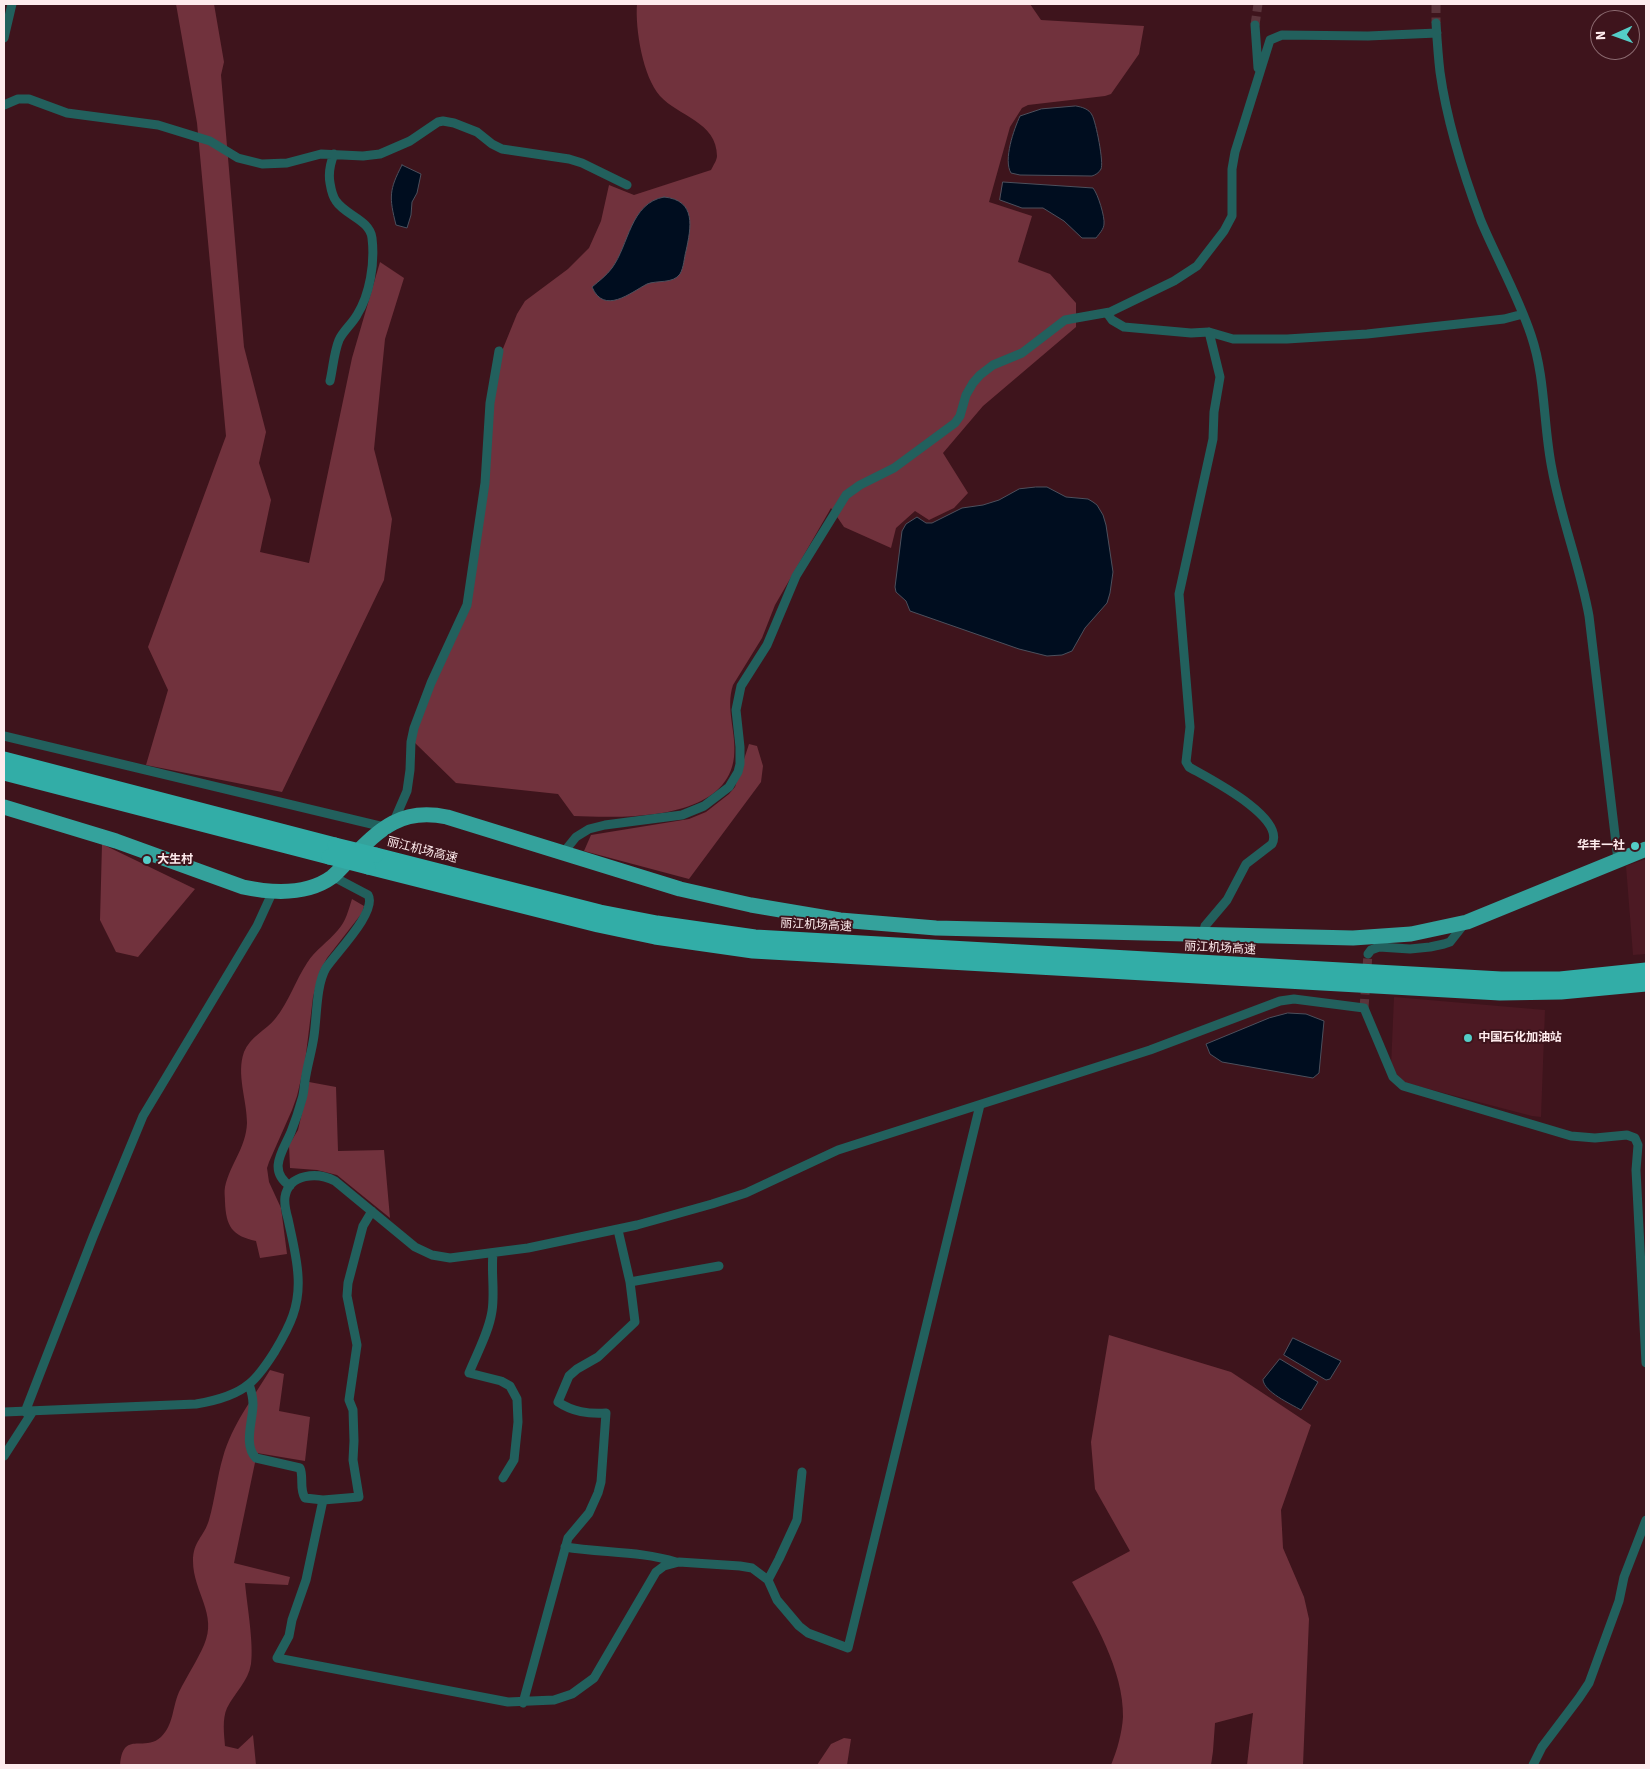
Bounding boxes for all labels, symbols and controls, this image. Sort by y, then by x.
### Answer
north arrow [1590,10,1640,60]
text: N [1591,30,1611,40]
street label: 丽江机场高速 [385,835,459,867]
place label: 华丰一社 [1577,839,1625,853]
marker: 华丰一社 [1629,840,1641,852]
place label: 大生村 [157,853,193,867]
marker: 大生村 [141,854,153,866]
street label: 丽江机场高速 [780,917,852,935]
street label: 丽江机场高速 [1184,940,1256,958]
place label: 中国石化加油站 [1478,1031,1562,1045]
marker: 中国石化加油站 [1462,1032,1474,1044]

